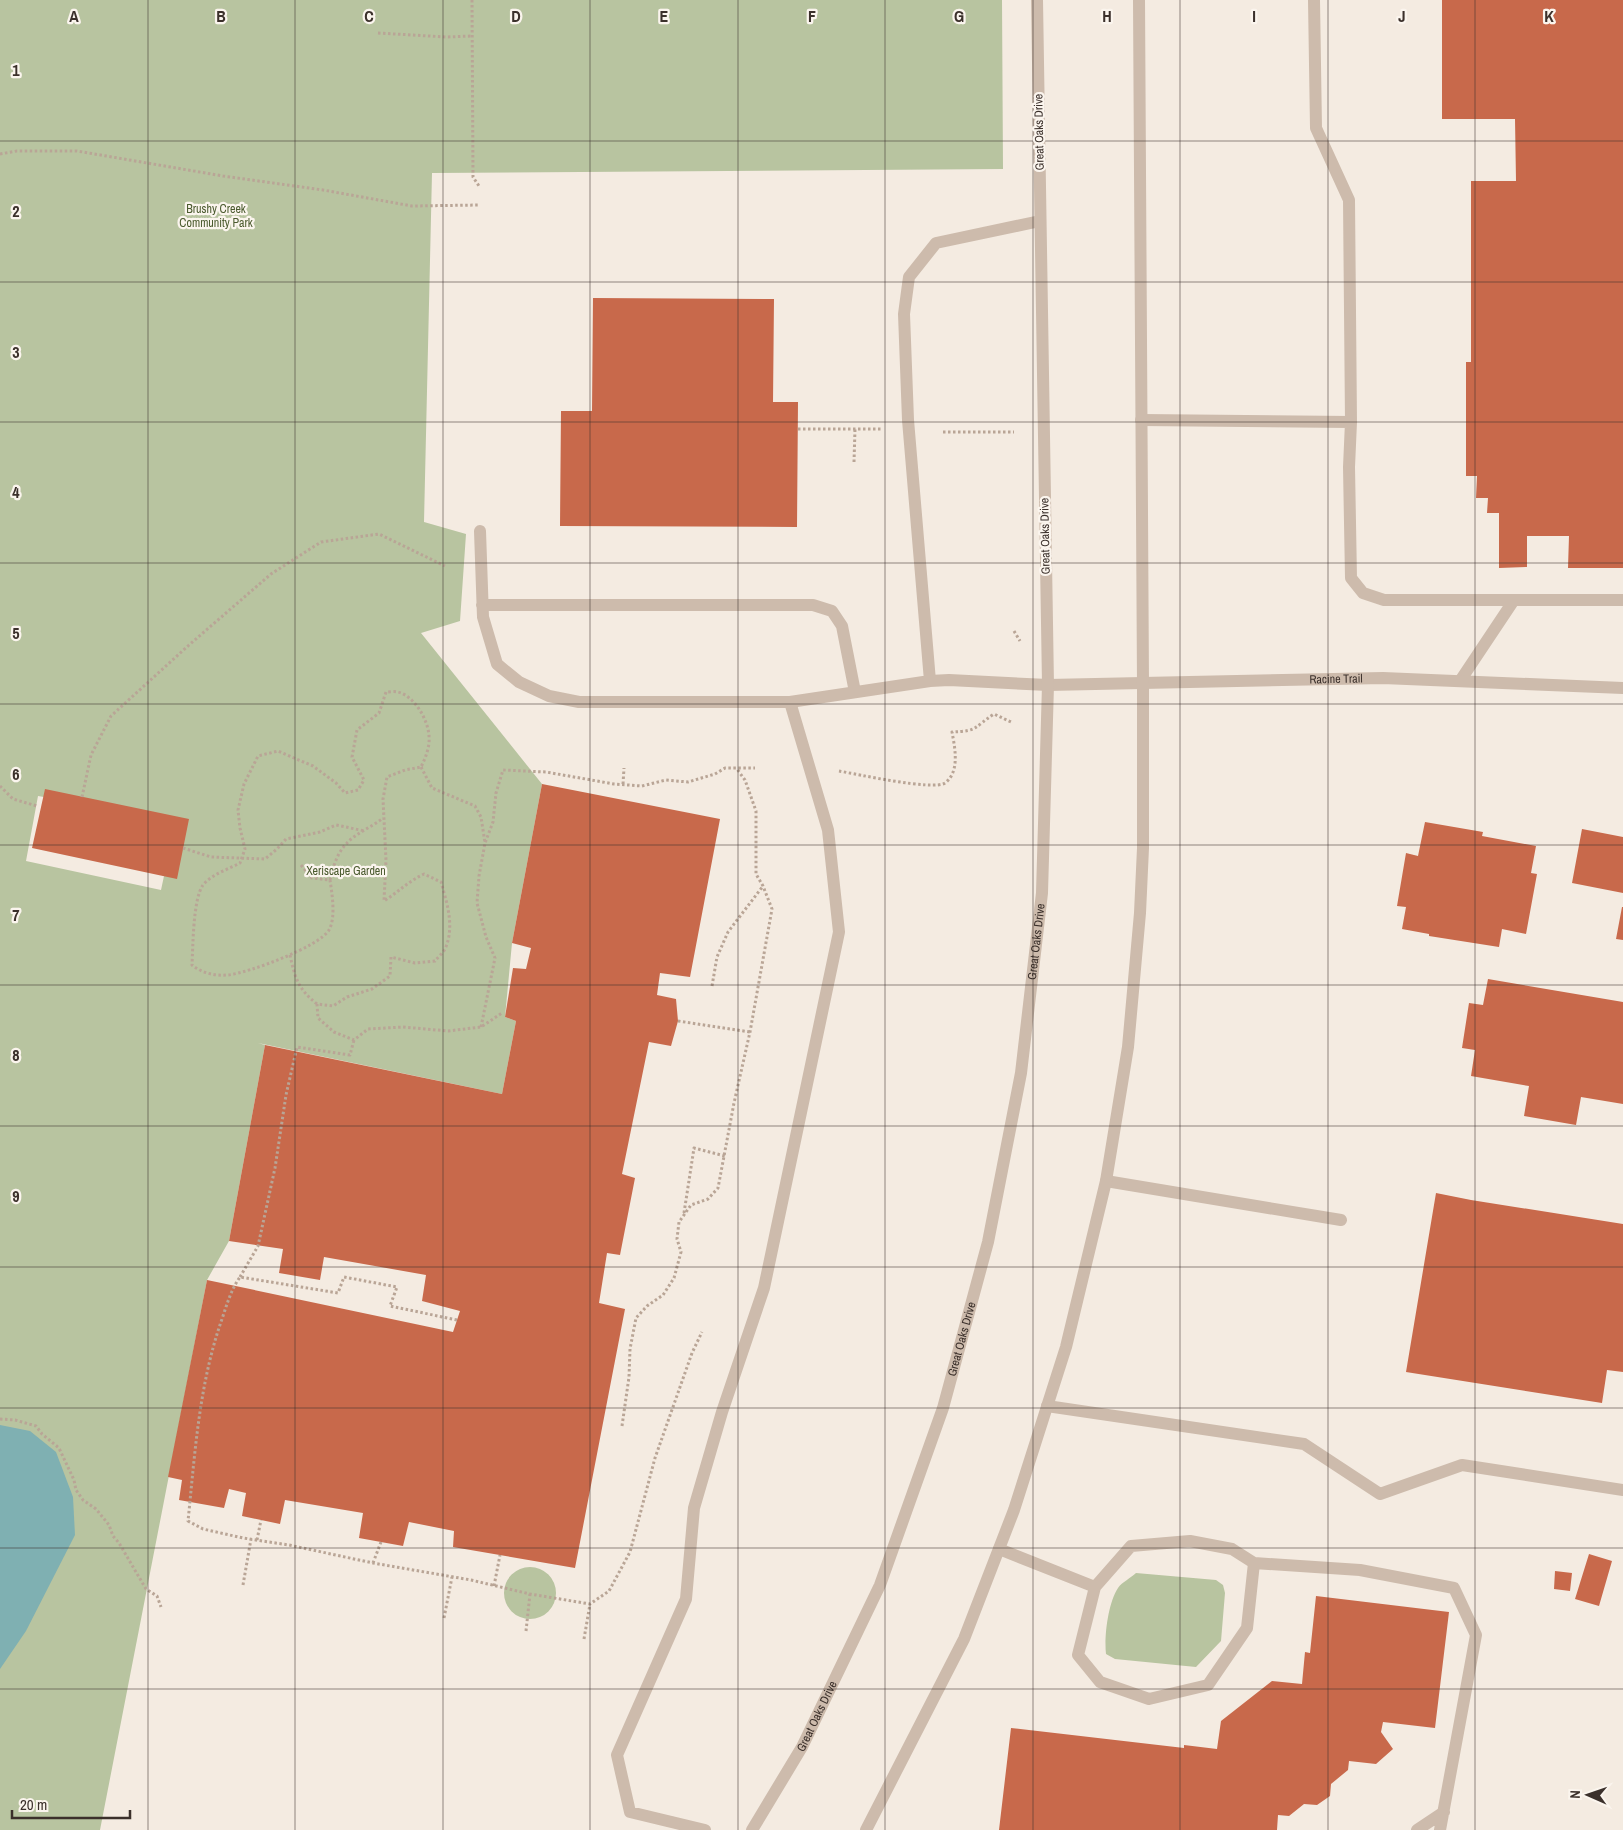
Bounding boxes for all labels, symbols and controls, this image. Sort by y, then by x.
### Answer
text: A [69,5,79,27]
text: B [216,5,226,27]
text: C [364,5,374,27]
text: D [511,5,521,27]
text: E [660,5,669,27]
text: F [808,5,816,27]
text: G [954,5,964,27]
text: H [1102,5,1112,27]
text: I [1252,5,1256,27]
text: J [1398,5,1406,27]
text: K [1544,5,1554,27]
text: 1 [12,59,20,81]
street label: Great Oaks Drive [1030,94,1048,170]
text: 2 [12,200,20,222]
park label: Brushy Creek Community Park [179,201,253,231]
text: 3 [12,341,20,363]
text: 4 [12,481,20,503]
street label: Great Oaks Drive [1036,498,1054,574]
text: 5 [12,622,20,644]
street label: Racine Trail [1309,670,1363,688]
text: 6 [12,763,20,785]
park label: Xeriscape Garden [306,863,386,879]
street label: Great Oaks Drive [1024,903,1049,981]
text: 7 [12,904,20,926]
text: 8 [12,1044,20,1066]
text: 9 [12,1185,20,1207]
street label: Great Oaks Drive [944,1300,979,1378]
street label: Great Oaks Drive [793,1678,841,1755]
north arrow [1563,1770,1613,1820]
scale bar [12,1788,130,1820]
text: N [1566,1790,1584,1799]
text: 20 m [20,1794,47,1815]

